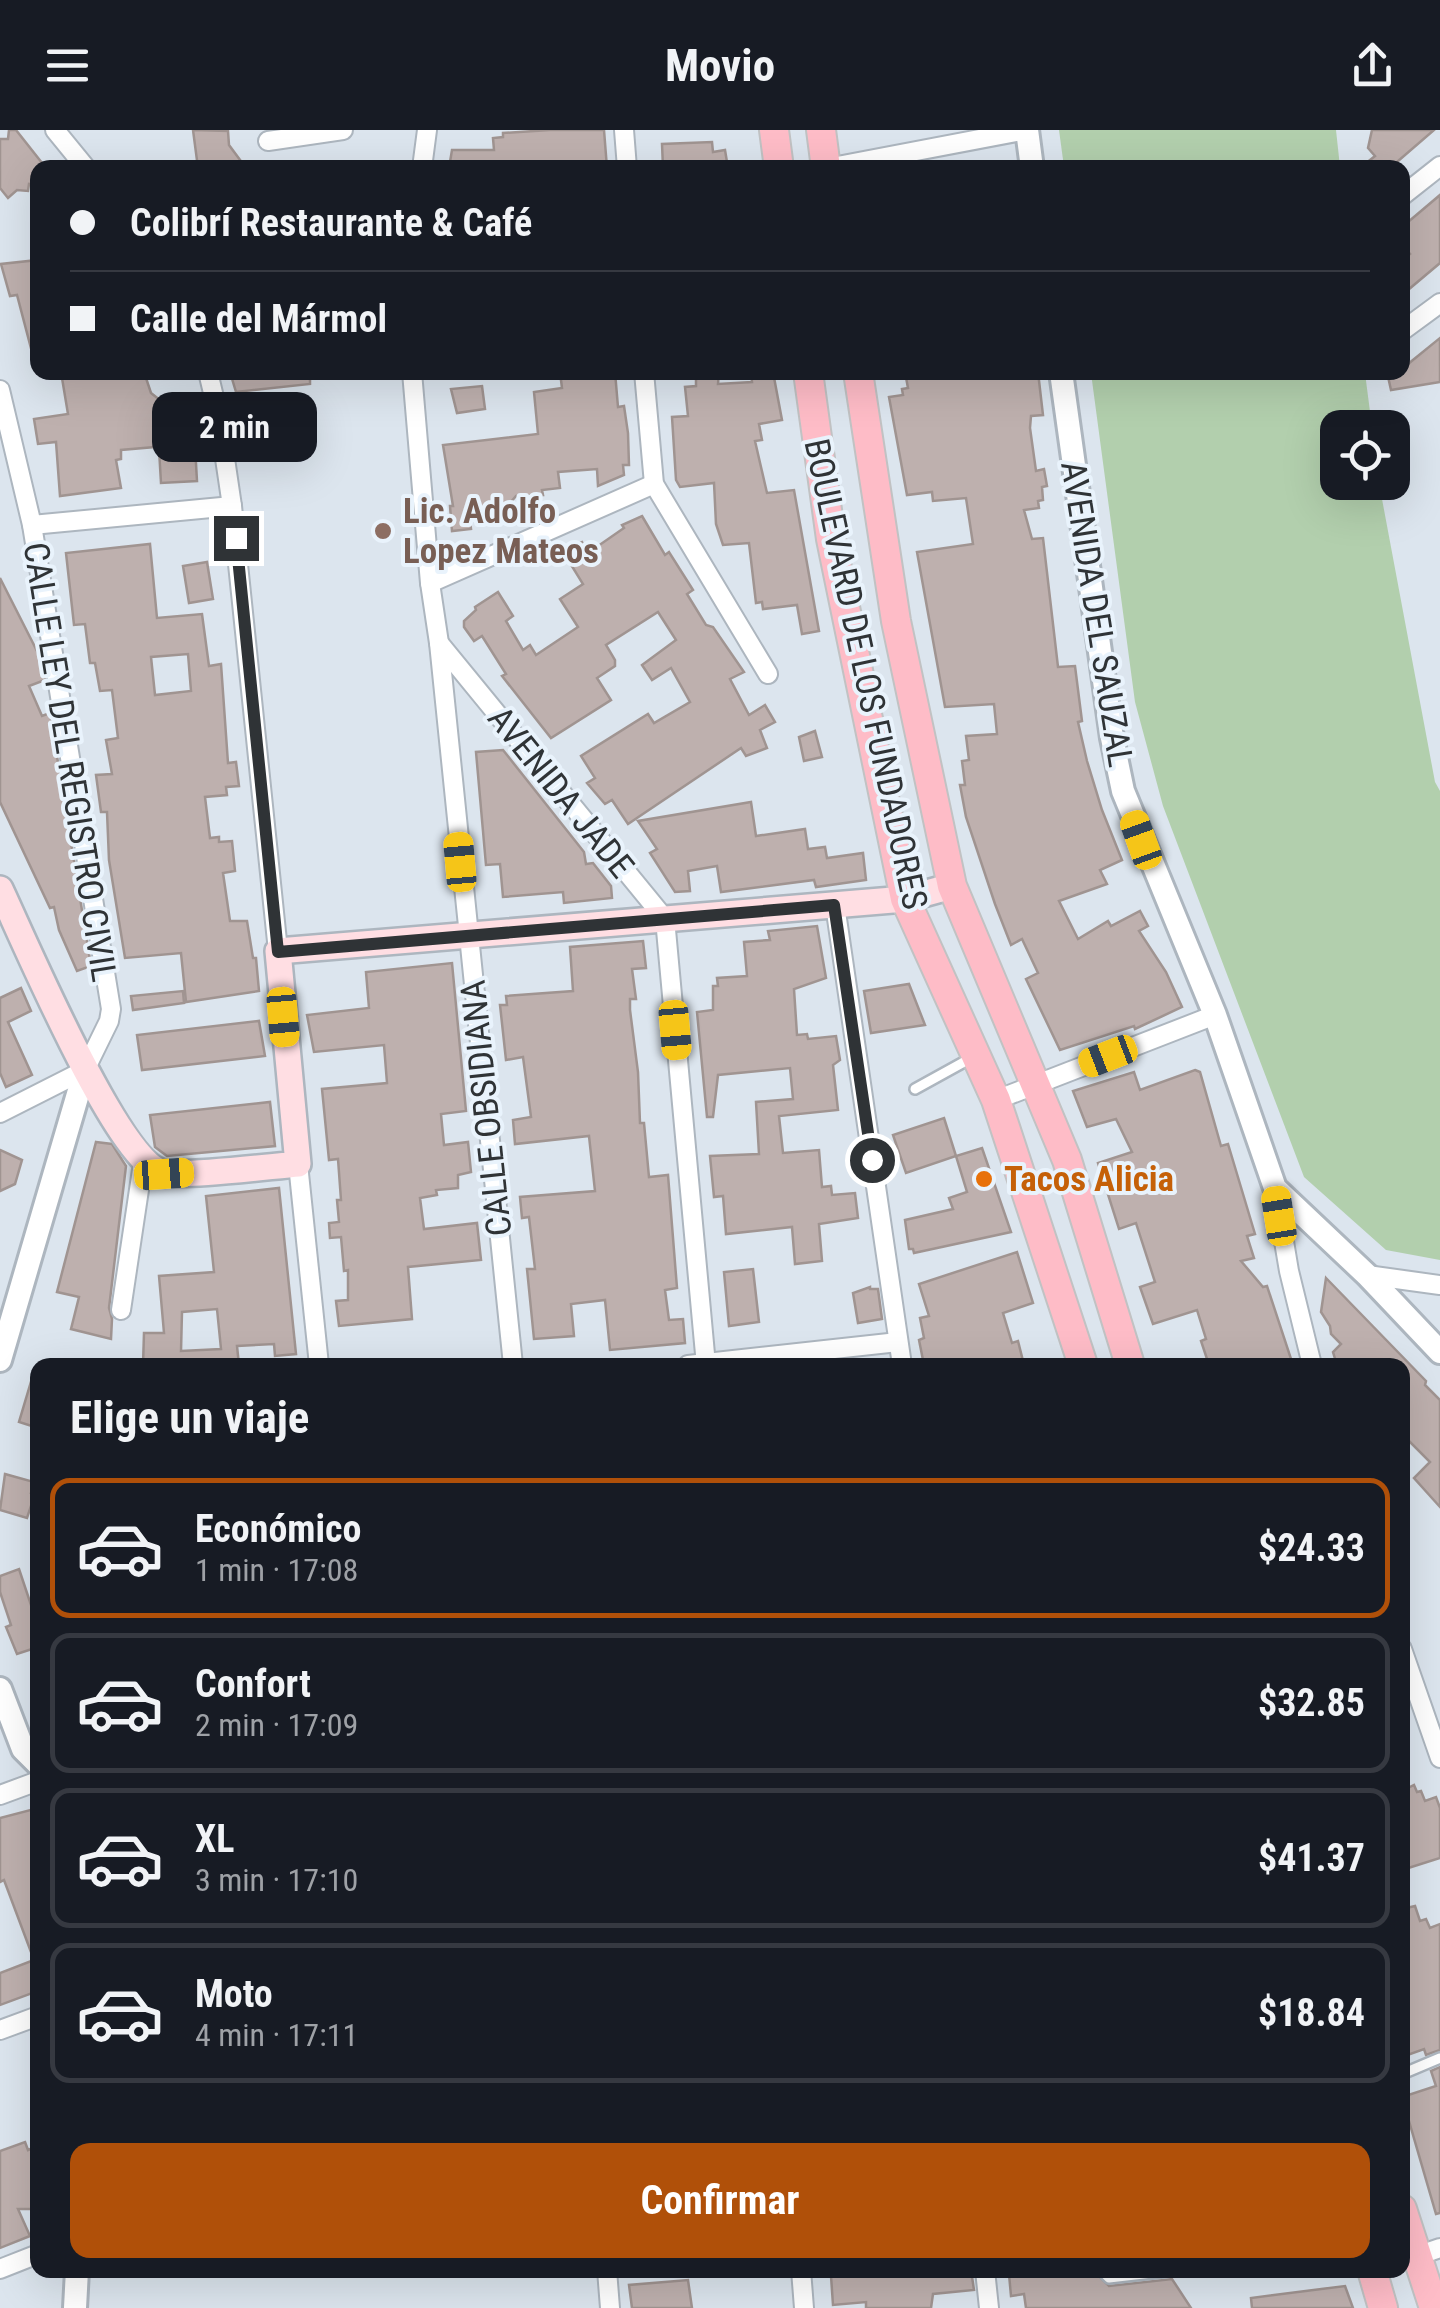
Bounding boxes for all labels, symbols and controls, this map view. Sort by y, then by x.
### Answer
icon: menu [40,38,95,93]
icon: share [1345,38,1400,93]
text: Movio [665,39,775,92]
text: Colibrí Restaurante & Café [130,201,532,245]
text: Calle del Mármol [130,297,387,341]
callout: 2 min [154,393,318,463]
text: 2 min [199,408,270,446]
map controls [1320,410,1410,500]
button: locate [1320,410,1410,500]
street label: BOULEVARD DE LOS FUNDADORES [796,435,935,913]
street label: AVENIDA DEL SAUZAL [1052,458,1141,770]
place label: Lic. Adolfo Lopez Mateos [403,491,599,572]
route end [214,516,259,561]
marker: Lic. Adolfo Lopez Mateos [372,520,394,542]
street label: CALLE LEY DEL REGISTRO CIVIL [15,539,125,985]
street label: AVENIDA JADE [479,699,642,886]
car [1117,807,1165,873]
car [442,831,478,893]
street label: CALLE OBSIDIANA [453,978,520,1238]
car [265,986,301,1048]
car [657,999,693,1061]
car [1075,1031,1141,1081]
route start [850,1138,895,1183]
car [133,1157,195,1191]
place label: Tacos Alicia [1004,1159,1174,1200]
marker: Tacos Alicia [973,1168,995,1190]
car [1259,1184,1299,1248]
text: Elige un viaje [70,1391,309,1444]
icon: car [75,1503,165,1593]
text: Económico [195,1507,361,1551]
text: $24.33 [1258,1526,1365,1570]
text: 1 min · 17:08 [195,1551,358,1589]
icon: car [75,1658,165,1748]
text: Confort [195,1662,311,1706]
text: $32.85 [1258,1681,1365,1725]
text: 2 min · 17:09 [195,1706,358,1744]
icon: car [75,1813,165,1903]
text: XL [195,1817,234,1861]
text: $41.37 [1258,1836,1365,1880]
text: 3 min · 17:10 [195,1861,358,1899]
icon: car [75,1968,165,2058]
text: Moto [195,1972,273,2016]
text: $18.84 [1258,1991,1365,2035]
text: 4 min · 17:11 [195,2016,358,2054]
button: Confirmar [70,2143,1370,2258]

